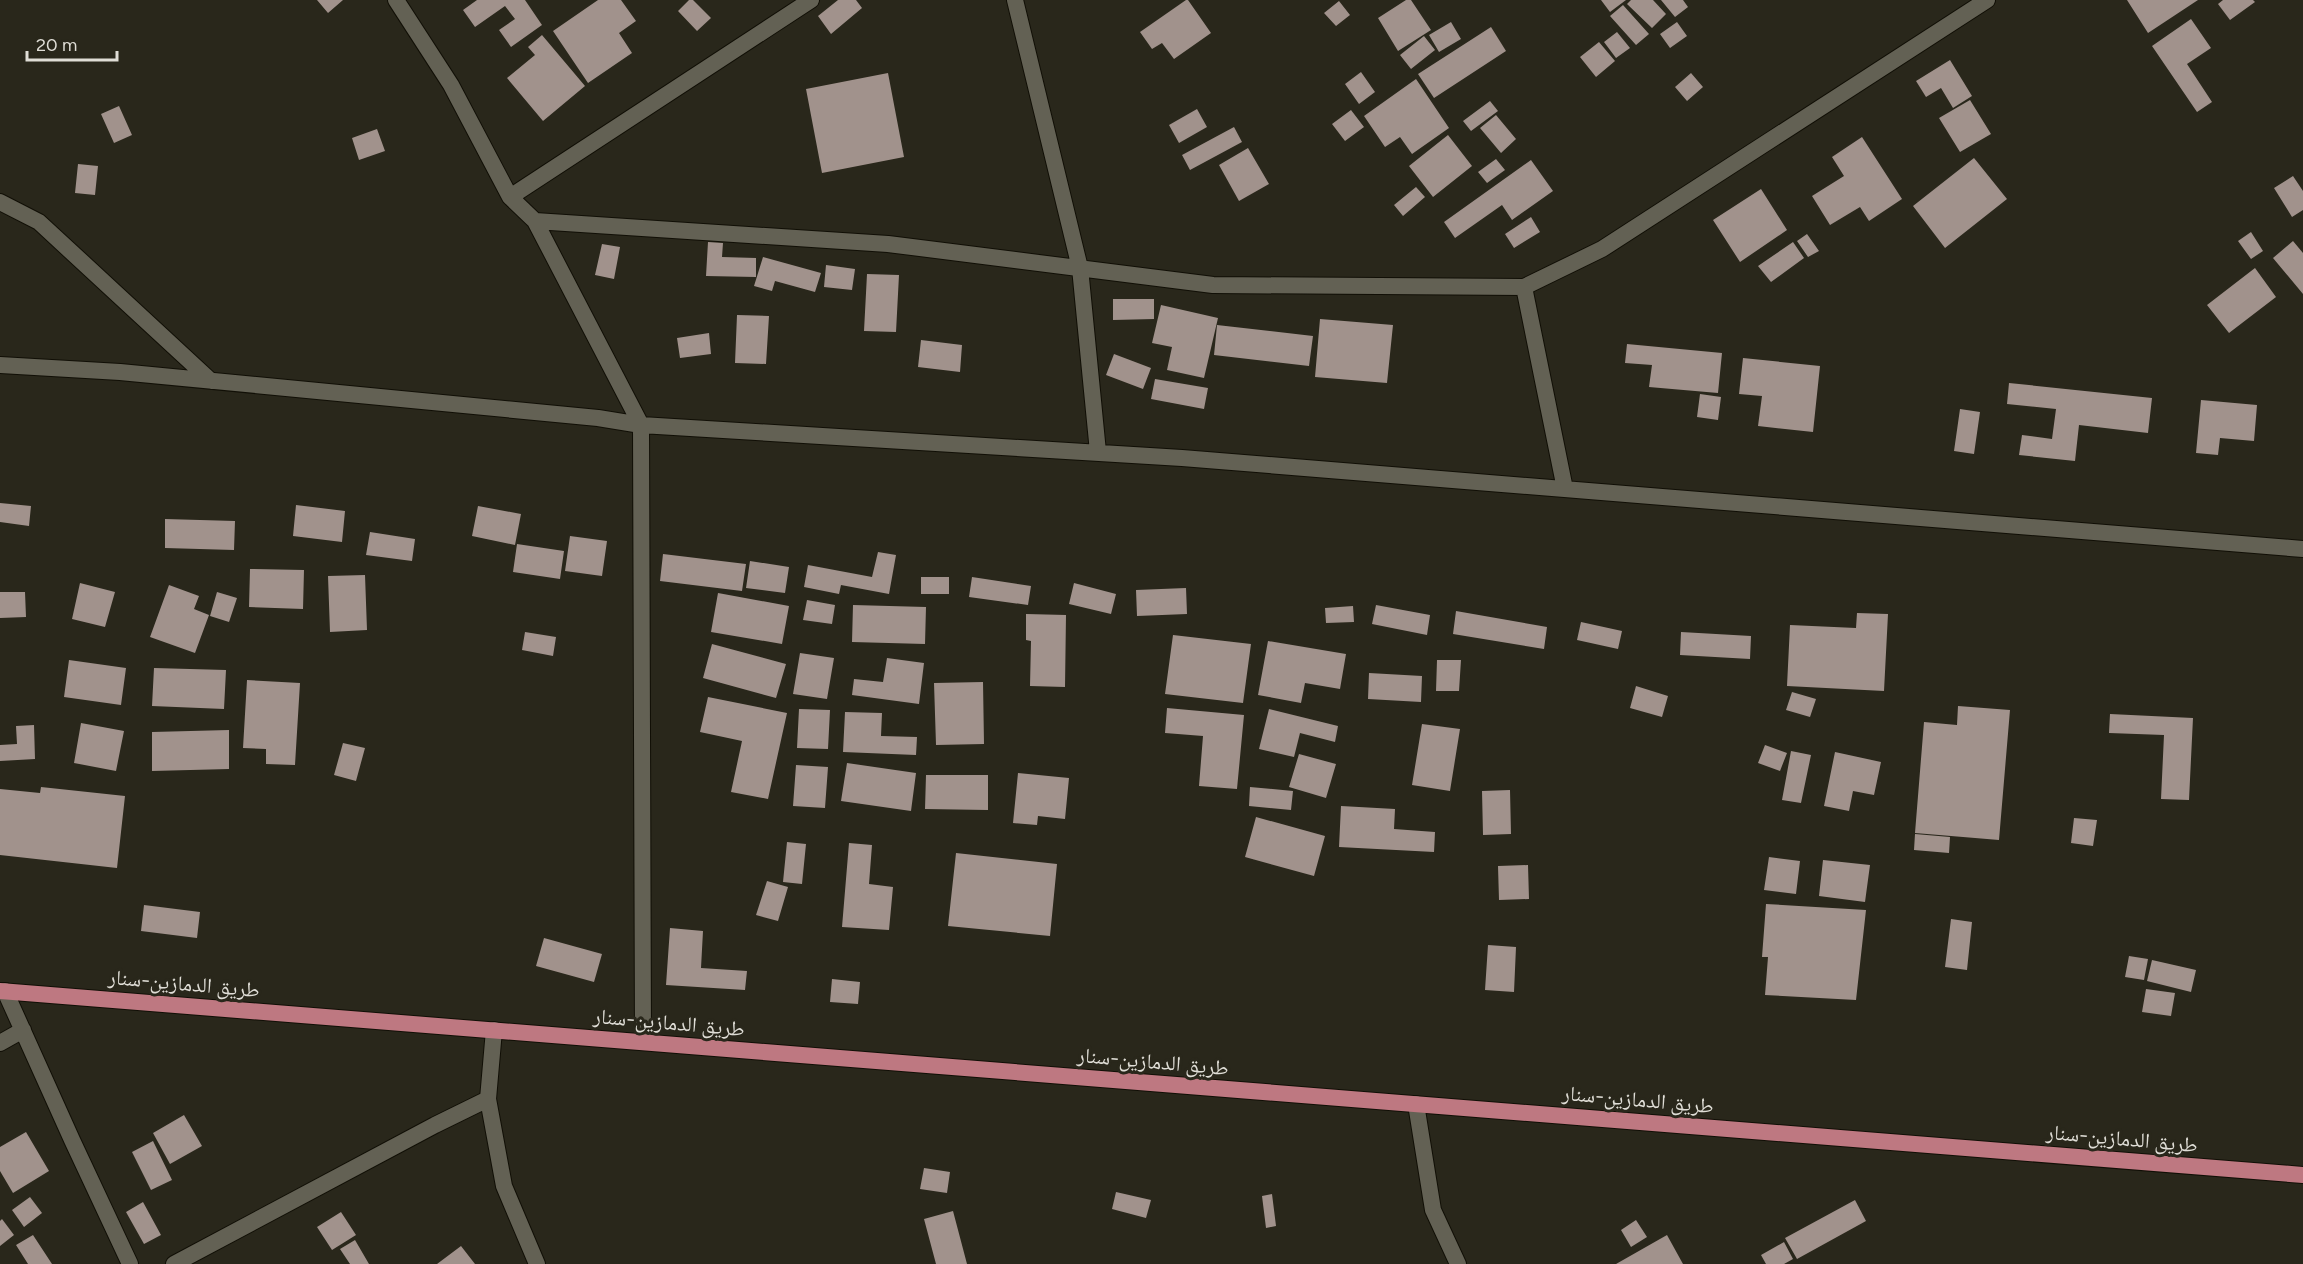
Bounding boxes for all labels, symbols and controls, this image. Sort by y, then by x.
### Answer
scale bar [27,24,117,62]
text: 20 m [36,34,77,56]
street label: طريق الدمازين-سنار [106,964,261,1003]
street label: طريق الدمازين-سنار [591,1003,746,1042]
street label: طريق الدمازين-سنار [1075,1042,1230,1081]
street label: طريق الدمازين-سنار [1560,1080,1715,1119]
street label: طريق الدمازين-سنار [2044,1119,2199,1158]

